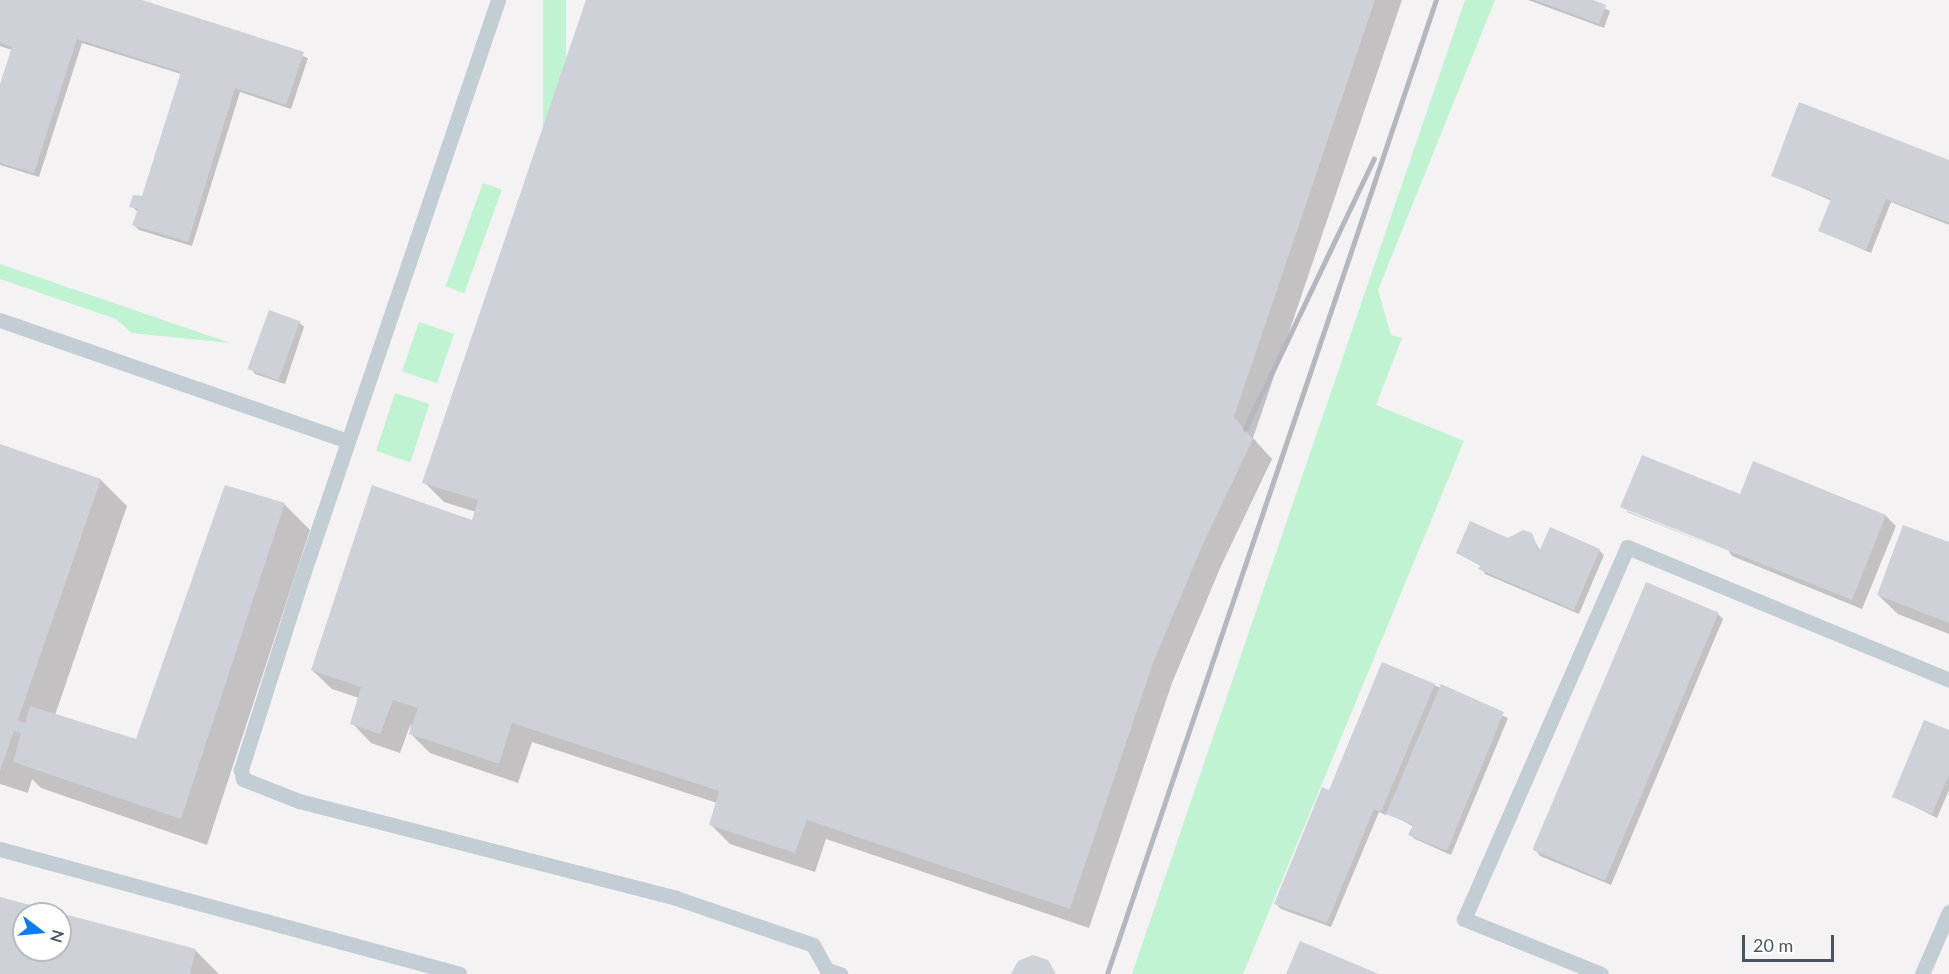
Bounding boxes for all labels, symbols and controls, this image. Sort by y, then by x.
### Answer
north arrow [12,902,72,962]
scale bar [1745,923,1836,961]
text: N [47,928,69,945]
text: 20 m [1753,934,1793,956]

